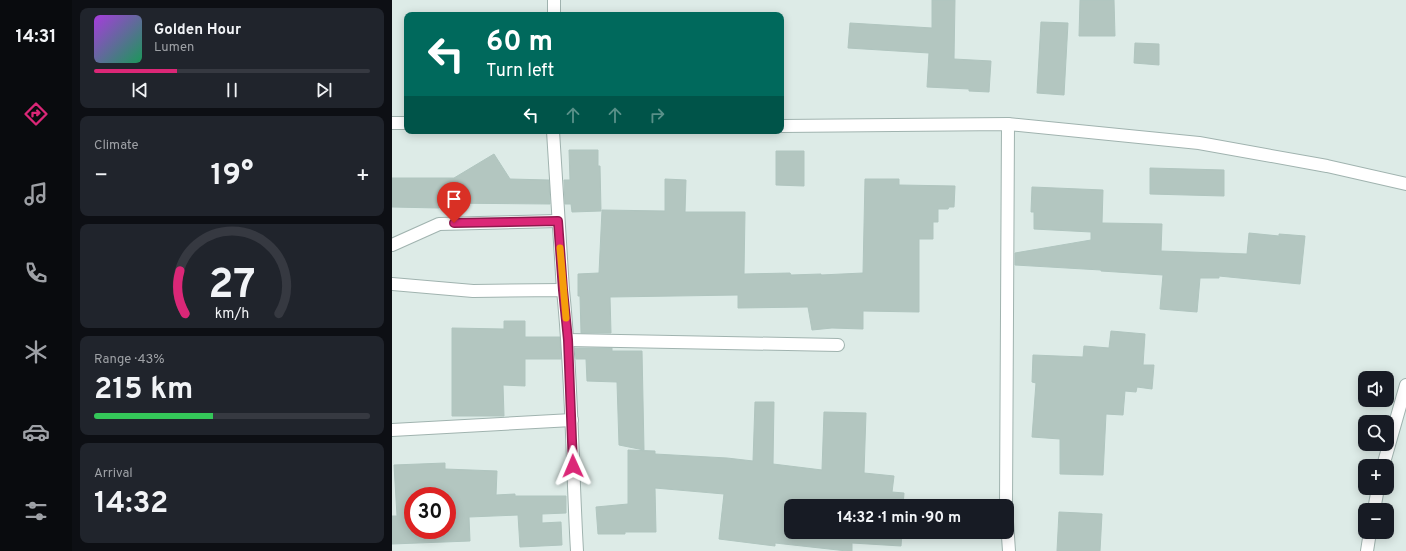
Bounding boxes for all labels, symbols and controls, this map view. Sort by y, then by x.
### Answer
text: Golden Hour [154,21,241,40]
text: 60 m [486,25,553,61]
text: 14:31 [15,26,57,49]
icon: left [420,28,472,80]
text: Lumen [154,40,194,56]
text: Turn left [486,60,554,83]
icon: previous [129,79,151,101]
icon: pause [221,79,243,101]
icon: next [313,79,335,101]
icon: directions [22,100,50,128]
icon: left [520,104,542,126]
icon: ahead [562,104,584,126]
icon: ahead [604,104,626,126]
icon: right [646,104,668,126]
text: Climate [94,138,139,154]
text: 19° [211,158,253,195]
text: − [94,163,108,190]
text: + [356,163,370,190]
icon: music [22,180,50,208]
pin [437,182,471,223]
icon: arrive [443,188,465,210]
icon: phone [22,259,50,287]
text: 27 [208,259,256,312]
text: km/h [215,304,249,322]
icon: climate [22,338,50,366]
text: Range · 43% [94,352,165,368]
map controls [1358,371,1394,539]
button: sound [1358,371,1394,407]
text: 215 km [94,372,193,409]
button: search [1358,415,1394,451]
icon: car [22,418,50,446]
position arrow [552,445,594,487]
button: + [1358,459,1394,495]
text: Arrival [94,466,133,482]
text: 14:32 [94,486,168,523]
speed limit sign: 30 [404,487,456,539]
icon: filters [22,497,50,525]
button: − [1358,503,1394,539]
text: 14:32 · 1 min · 90 m [837,509,961,528]

